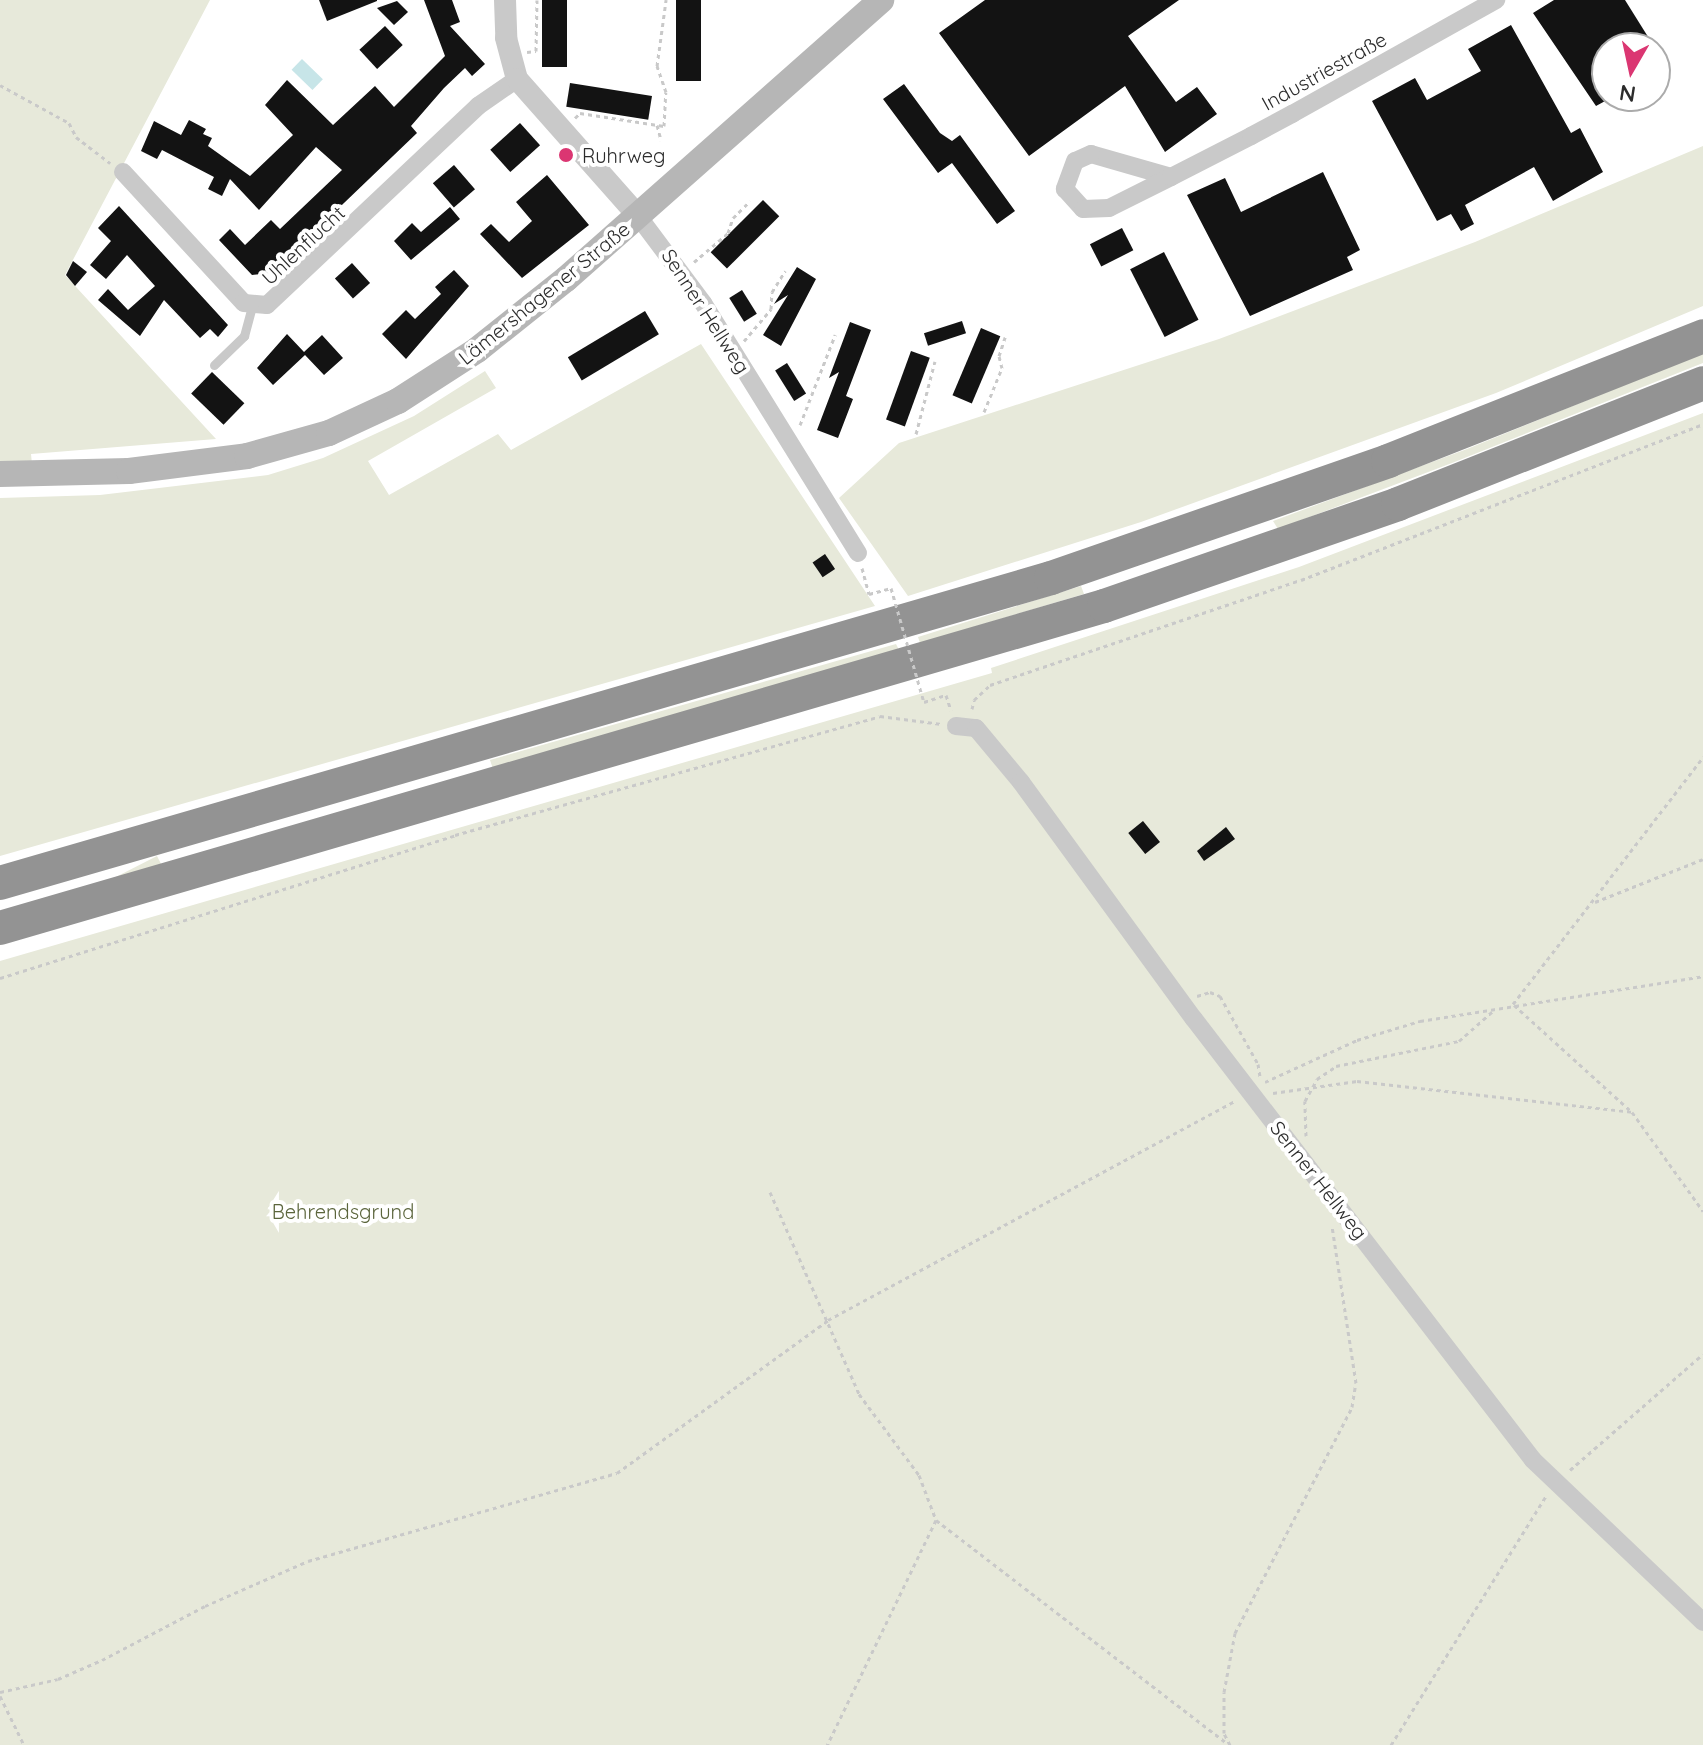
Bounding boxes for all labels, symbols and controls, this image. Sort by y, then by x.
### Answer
street label: Industriestraße [1257,27,1391,115]
north arrow [1591,32,1671,112]
text: N [1617,79,1638,109]
place label: Ruhrweg [582,143,665,167]
marker: Ruhrweg [557,146,575,164]
street label: Uhlenflucht [257,201,349,289]
street label: Lämershagener Straße [454,217,634,369]
street label: Senner Hellweg [657,244,755,378]
street label: Senner Hellweg [1265,1116,1373,1244]
park label: Behrendsgrund [272,1199,414,1223]

